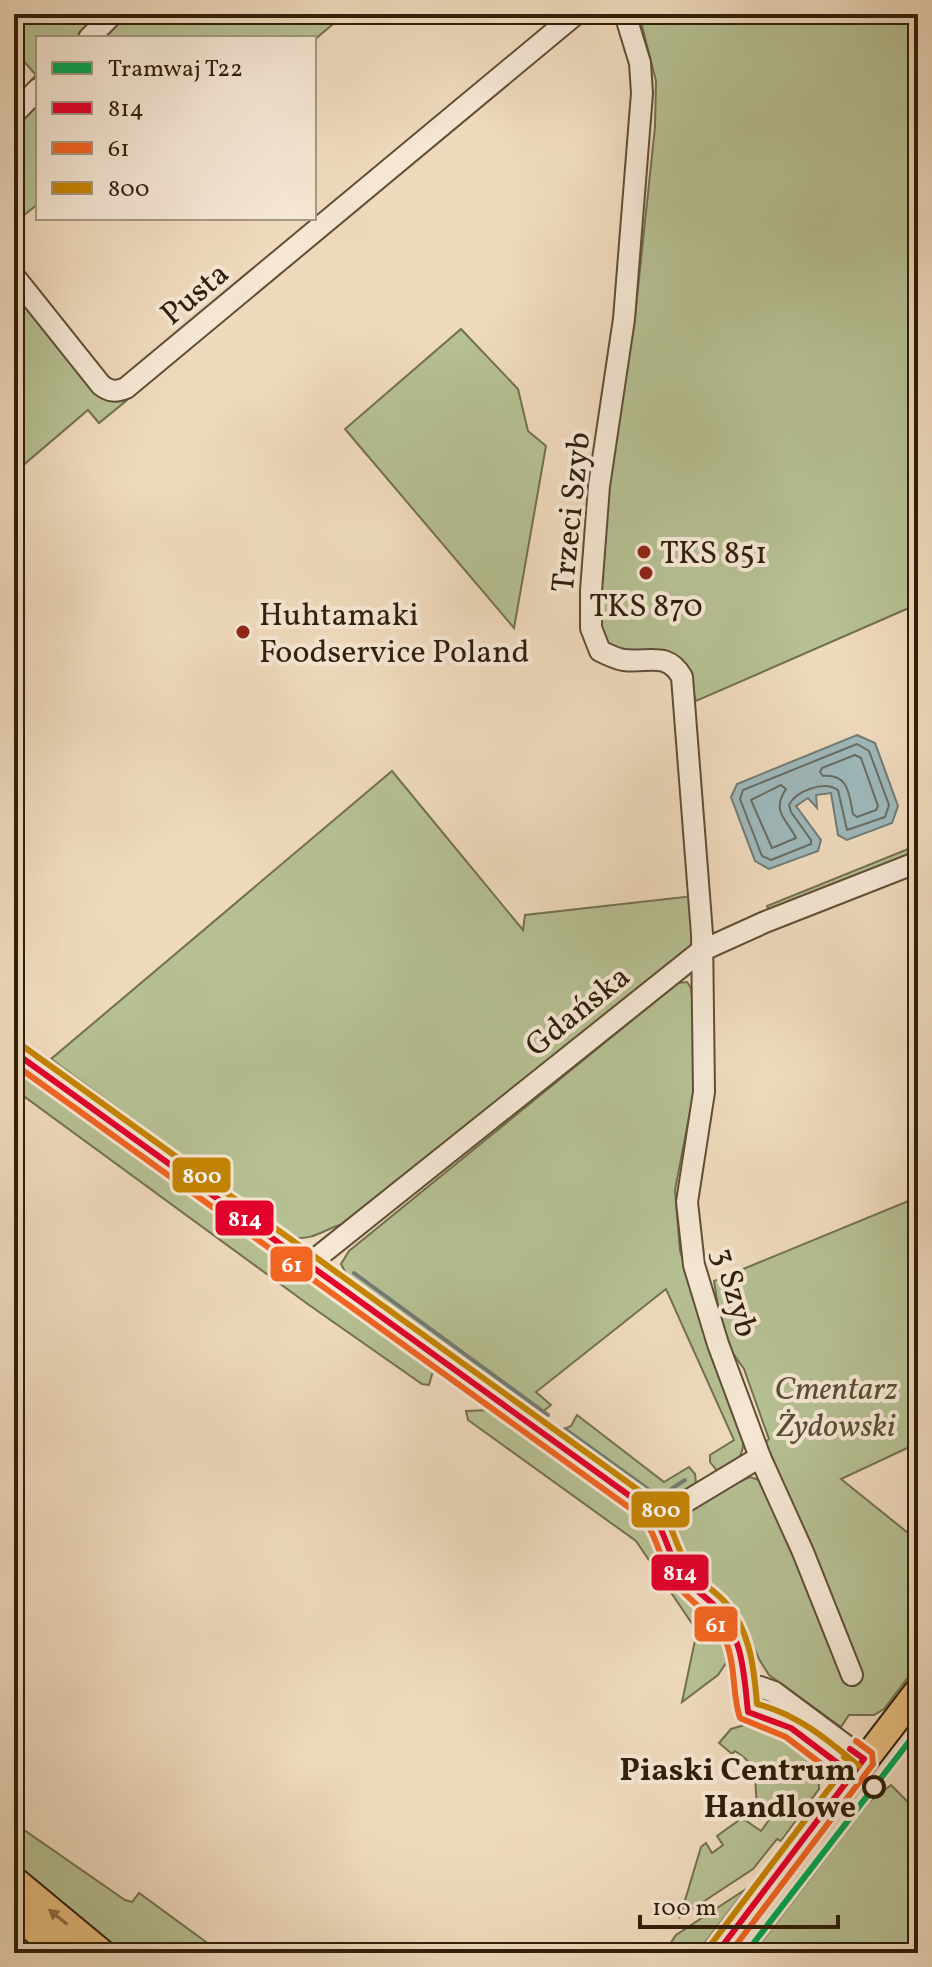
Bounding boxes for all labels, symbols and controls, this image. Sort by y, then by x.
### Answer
legend [36,36,316,220]
text: Tramwaj T22 [108,53,243,87]
text: 814 [108,93,144,127]
text: 61 [108,133,129,167]
text: 800 [108,173,150,207]
street label: Pusta [152,254,240,337]
street label: Trzeci Szyb [543,430,603,595]
place label: TKS 851 [660,533,767,577]
marker: TKS 851 [635,543,653,561]
marker: TKS 870 [637,564,655,582]
place label: TKS 870 [589,586,703,630]
place label: Huhtamaki Foodservice Poland [259,595,529,676]
marker: Huhtamaki Foodservice Poland [234,623,252,641]
street label: Gdańska [517,956,641,1068]
line badge: 800 [171,1156,232,1194]
text: 800 [182,1162,222,1193]
line badge: 814 [214,1199,275,1237]
text: 814 [228,1205,262,1236]
street label: 3 Szyb [699,1243,767,1343]
line badge: 61 [269,1245,314,1283]
text: 61 [282,1251,302,1282]
park label: Cmentarz Żydowski [775,1369,898,1450]
line badge: 800 [630,1490,691,1529]
text: 800 [641,1496,681,1527]
line badge: 814 [650,1553,710,1592]
text: 814 [663,1559,697,1590]
line badge: 61 [693,1605,739,1643]
text: 61 [706,1611,726,1642]
place label: Piaski Centrum Handlowe [619,1750,856,1831]
marker: Piaski Centrum Handlowe [863,1776,885,1798]
scale bar [640,1879,838,1929]
text: 100 m [652,1892,717,1926]
one-way arrow [48,1909,68,1926]

